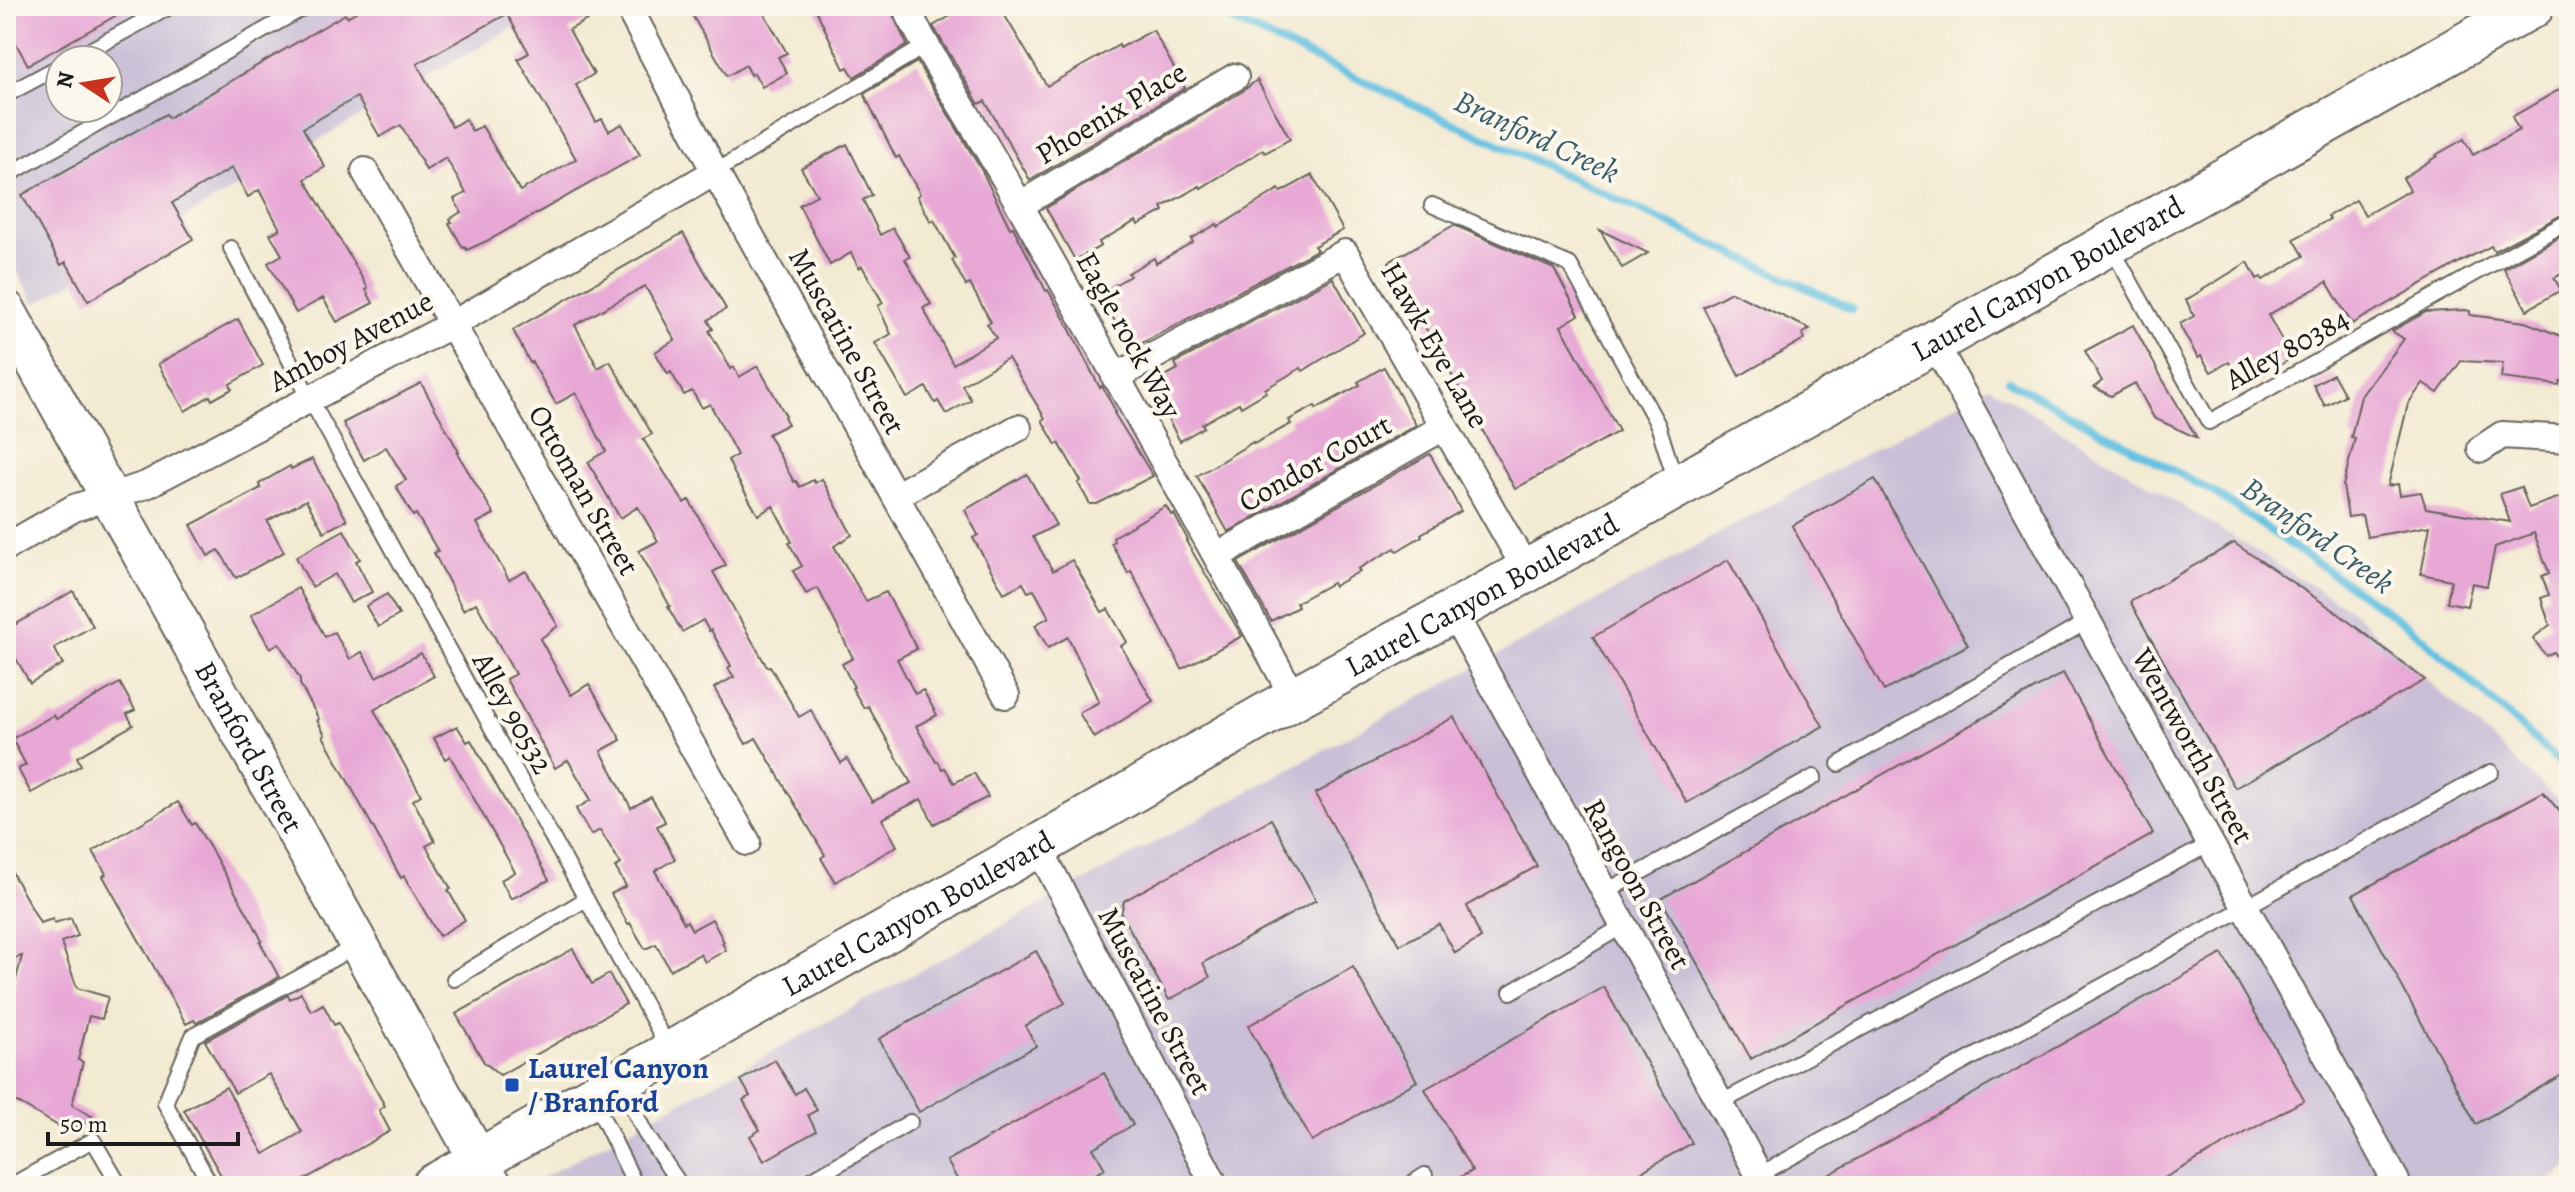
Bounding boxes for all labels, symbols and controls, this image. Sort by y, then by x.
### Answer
north arrow [44,44,124,124]
street label: Phoenix Place [1028,52,1194,174]
text: N [49,69,82,91]
water label: Branford Creek [1447,79,1627,193]
street label: Laurel Canyon Boulevard [1904,186,2191,371]
street label: Muscatine Street [779,241,915,442]
street label: Eagle rock Way [1067,244,1192,426]
street label: Hawk Eye Lane [1371,255,1499,435]
street label: Amboy Avenue [261,281,440,401]
street label: Alley 80384 [2217,299,2356,400]
street label: Ottoman Street [519,397,649,583]
street label: Condor Court [1231,405,1399,521]
water label: Branford Creek [2233,466,2403,604]
street label: Laurel Canyon Boulevard [1338,503,1626,686]
street label: Wentworth Street [2122,640,2263,851]
street label: Alley 90532 [463,644,563,781]
street label: Branford Street [185,654,313,840]
street label: Rangoon Street [1574,792,1700,977]
street label: Laurel Canyon Boulevard [774,821,1062,1006]
street label: Muscatine Street [1089,900,1221,1102]
place label: Laurel Canyon / Branford [528,1048,709,1122]
marker: Laurel Canyon / Branford [503,1076,521,1094]
scale bar [48,1096,238,1146]
text: 50 m [60,1108,108,1140]

